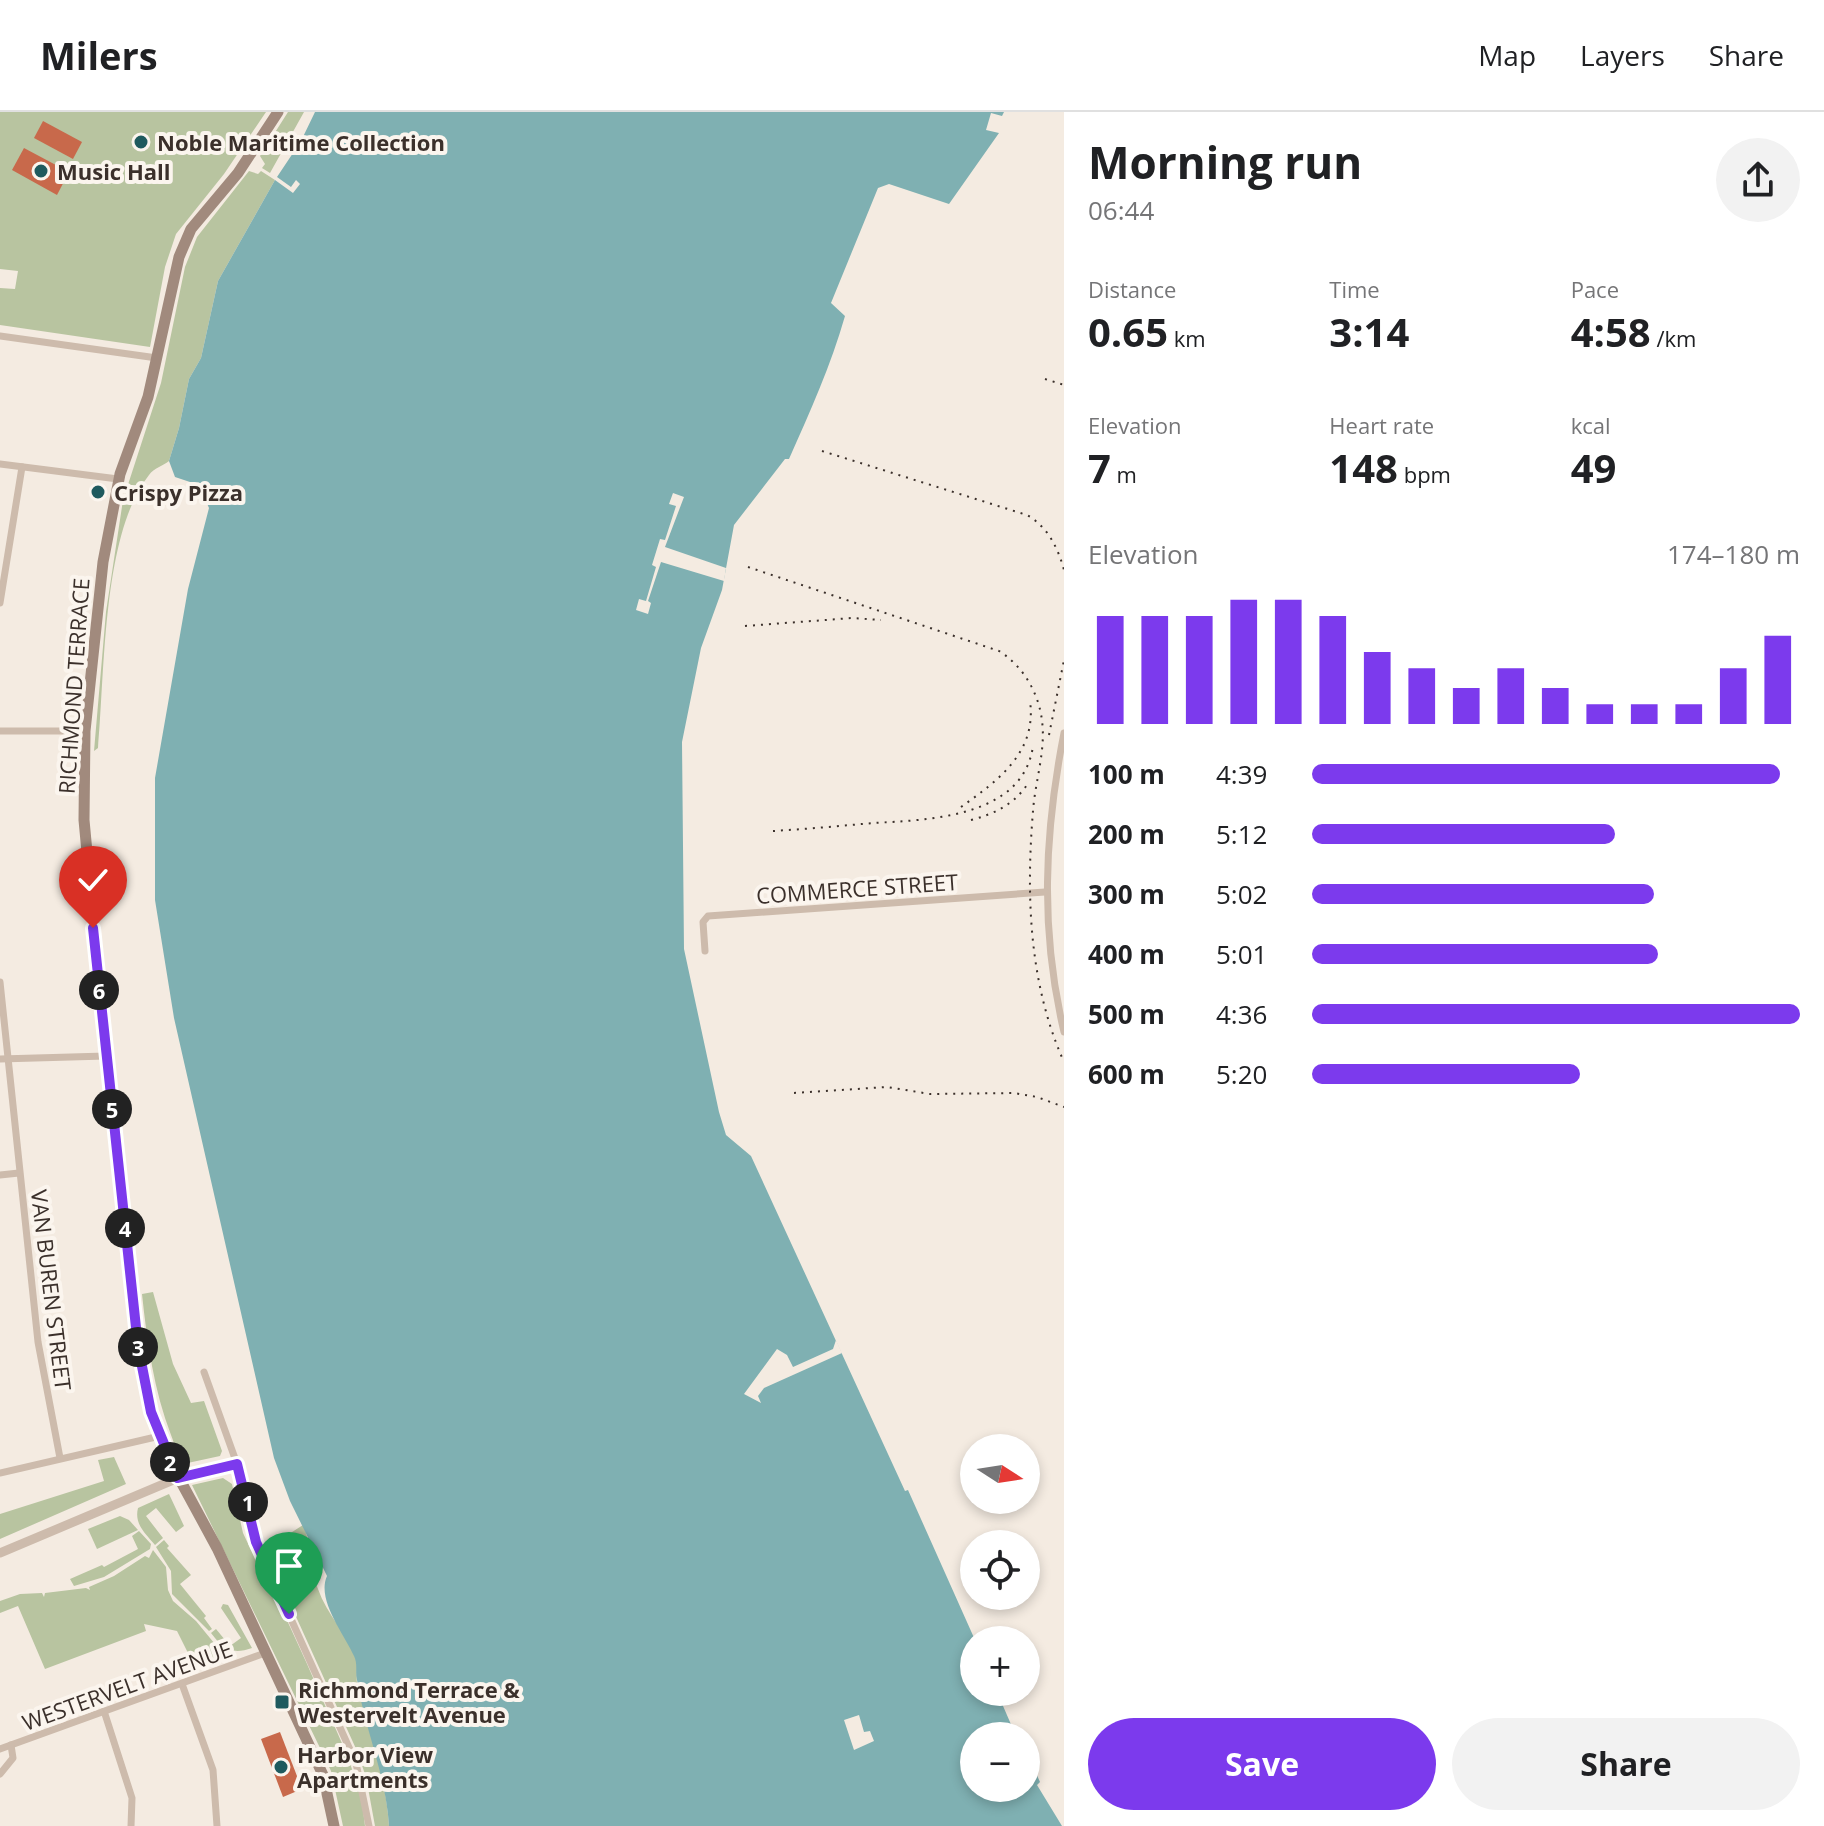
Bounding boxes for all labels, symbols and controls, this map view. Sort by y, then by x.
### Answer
text: Milers [40,29,158,81]
text: Map [1478,36,1536,74]
text: Layers [1580,36,1665,74]
text: Share [1709,36,1784,74]
place label: Noble Maritime Collection [157,127,445,157]
text: Morning run [1088,132,1362,192]
marker: Noble Maritime Collection [132,133,150,151]
button: share [1716,138,1800,222]
place label: Music Hall [57,156,170,186]
marker: Music Hall [32,162,50,180]
text: 06:44 [1088,192,1154,228]
text: Distance [1088,274,1176,304]
text: Time [1329,274,1380,304]
text: Pace [1571,274,1619,304]
text: 0.65 [1088,304,1168,359]
text: 3:14 [1329,304,1409,359]
text: 4:58 [1571,304,1651,359]
text: km [1168,323,1206,353]
text: /km [1651,323,1696,353]
text: Elevation [1088,410,1181,440]
text: Heart rate [1329,410,1434,440]
text: kcal [1571,410,1611,440]
text: 7 [1088,440,1111,495]
text: 148 [1329,440,1398,495]
text: 49 [1571,440,1616,495]
text: m [1111,459,1137,489]
text: bpm [1398,459,1451,489]
place label: Crispy Pizza [114,477,243,507]
marker: Crispy Pizza [89,483,107,501]
text: Elevation [1088,536,1198,572]
text: 174–180 m [1667,536,1800,572]
street label: RICHMOND TERRACE [50,577,96,795]
text: 100 m [1088,756,1165,792]
text: 4:39 [1216,756,1267,792]
text: 200 m [1088,816,1165,852]
text: 5:12 [1216,816,1267,852]
pin [59,846,127,928]
icon: check [71,858,115,902]
street label: COMMERCE STREET [755,866,959,910]
text: 300 m [1088,876,1165,912]
text: 5:02 [1216,876,1267,912]
text: 400 m [1088,936,1165,972]
text: 5:01 [1216,936,1267,972]
pin: 6 [79,970,119,1010]
text: 6 [93,975,105,1005]
text: 500 m [1088,996,1165,1032]
text: 4:36 [1216,996,1267,1032]
text: 600 m [1088,1056,1165,1092]
text: 5:20 [1216,1056,1267,1092]
pin: 5 [92,1089,132,1129]
text: 5 [106,1094,118,1124]
street label: VAN BUREN STREET [25,1188,79,1392]
pin: 4 [105,1208,145,1248]
text: 4 [119,1213,131,1243]
pin: 3 [118,1327,158,1367]
text: 3 [132,1332,144,1362]
north arrow [960,1434,1040,1514]
map controls [960,1434,1040,1802]
pin: 2 [150,1442,190,1482]
text: 2 [164,1447,176,1477]
pin: 1 [228,1482,268,1522]
text: 1 [242,1487,254,1517]
button: locate [960,1530,1040,1610]
pin [255,1532,323,1614]
icon: arrive [267,1544,311,1588]
button: + [960,1626,1040,1706]
street label: WESTERVELT AVENUE [18,1633,236,1737]
place label: Richmond Terrace & Westervelt Avenue [298,1674,520,1729]
marker: Richmond Terrace & Westervelt Avenue [273,1693,291,1711]
button: Save [1088,1718,1436,1810]
button: Share [1452,1718,1800,1810]
button: − [960,1722,1040,1802]
place label: Harbor View Apartments [297,1739,433,1794]
marker: Harbor View Apartments [272,1758,290,1776]

